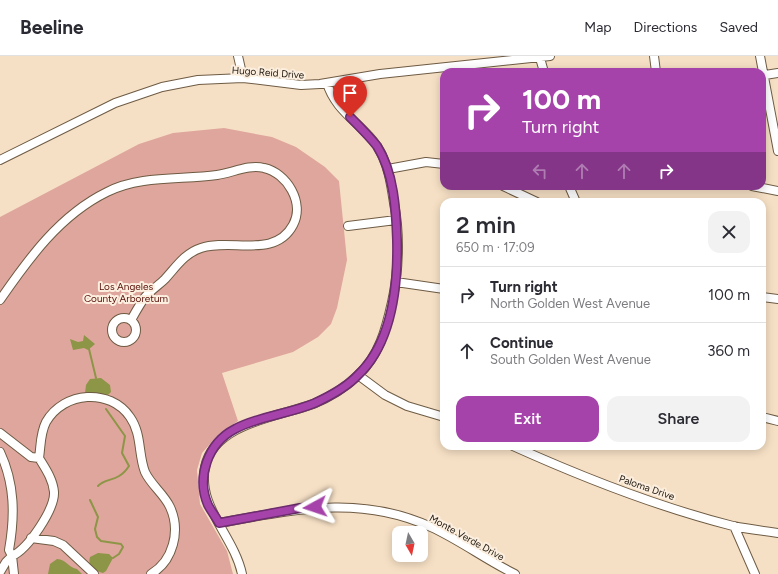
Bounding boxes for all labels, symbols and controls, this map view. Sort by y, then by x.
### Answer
text: Beeline [20,16,84,39]
text: Map [584,19,612,36]
text: Directions [634,19,697,36]
text: Saved [719,19,758,36]
street label: Hugo Reid Drive [231,63,305,82]
pin [333,76,367,117]
icon: arrive [339,82,361,104]
text: 100 m [522,82,601,116]
icon: right [456,84,508,136]
text: Turn right [522,116,599,138]
icon: left [529,160,551,182]
icon: ahead [571,160,593,182]
icon: ahead [613,160,635,182]
icon: right [655,160,677,182]
text: 2 min [456,210,516,239]
button: close [708,211,750,253]
text: 650 m · 17:09 [456,240,535,255]
text: Turn right [490,278,558,296]
park label: Los Angeles County Arboretum [84,280,168,305]
icon: right [456,284,478,306]
text: 100 m [708,286,750,304]
text: North Golden West Avenue [490,296,650,311]
text: Continue [490,334,553,352]
icon: ahead [456,340,478,362]
text: 360 m [707,342,750,360]
text: South Golden West Avenue [490,352,651,367]
button: Exit [456,396,599,442]
button: Share [607,396,750,442]
street label: Paloma Drive [617,472,677,503]
position arrow [294,486,336,528]
street label: Monte Verde Drive [427,511,507,564]
north arrow [392,526,428,562]
map controls [392,526,428,562]

